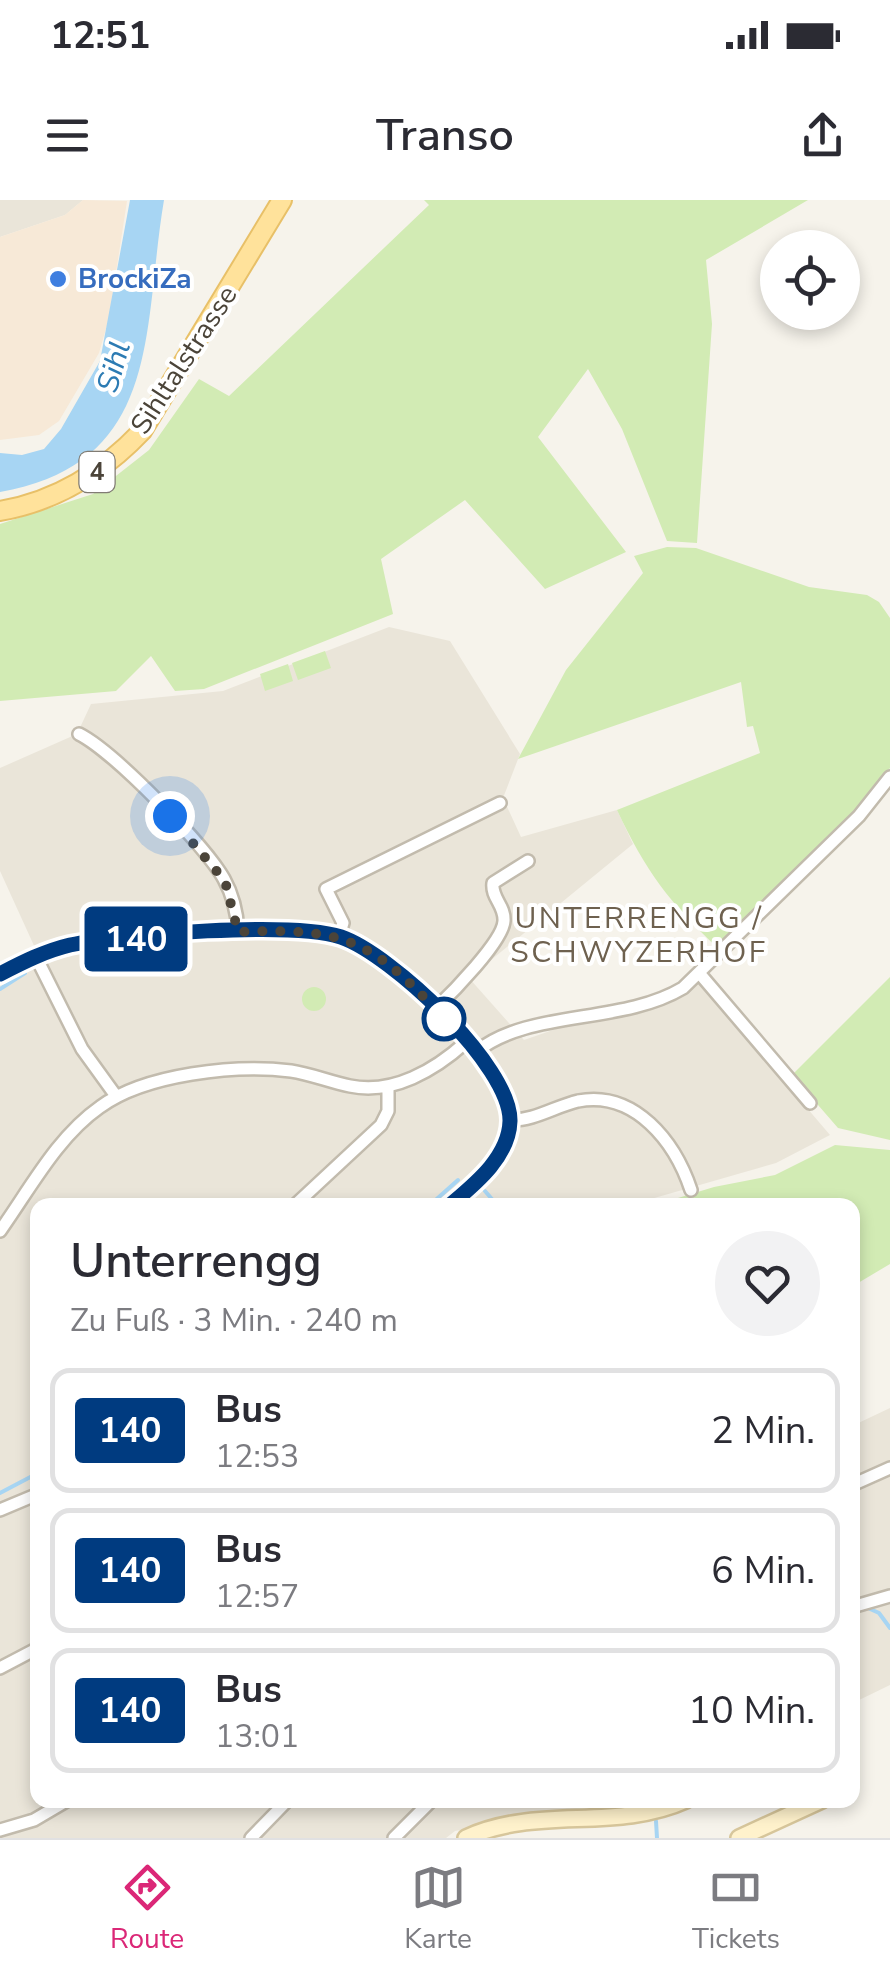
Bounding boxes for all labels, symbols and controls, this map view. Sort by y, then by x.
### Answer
text: 12:51 [50,10,151,61]
text: Transo [376,105,514,166]
icon: menu [40,108,95,163]
icon: share [795,108,850,163]
map controls [760,230,860,330]
button: locate [760,230,860,330]
place label: BrockiZa [78,260,192,298]
marker: BrockiZa [47,268,69,290]
street label: Sihltalstrasse [122,278,246,442]
water label: Sihl [87,337,141,397]
road number: 4 [80,452,114,492]
your location [145,791,195,841]
district label: UNTERRENGG / SCHWYZERHOF [510,898,768,973]
line badge: 140 [78,906,194,972]
text: 140 [104,916,168,963]
unlabelled marker [423,998,465,1040]
text: Unterrengg [70,1228,322,1294]
button: heart [715,1231,820,1336]
text: Zu Fuß · 3 Min. · 240 m [70,1299,398,1342]
text: Bus [215,1384,282,1435]
text: 2 Min. [711,1405,815,1456]
text: 140 [98,1407,162,1454]
text: 12:53 [215,1435,299,1478]
text: Bus [215,1524,282,1575]
text: 6 Min. [711,1545,815,1596]
text: 140 [98,1547,162,1594]
text: 12:57 [215,1575,299,1618]
text: Bus [215,1664,282,1715]
text: 10 Min. [688,1685,815,1736]
text: 140 [98,1687,162,1734]
text: 13:01 [215,1715,299,1758]
tab: Route [110,1860,184,1958]
tab: Karte [404,1860,472,1958]
tab: Tickets [692,1860,780,1958]

